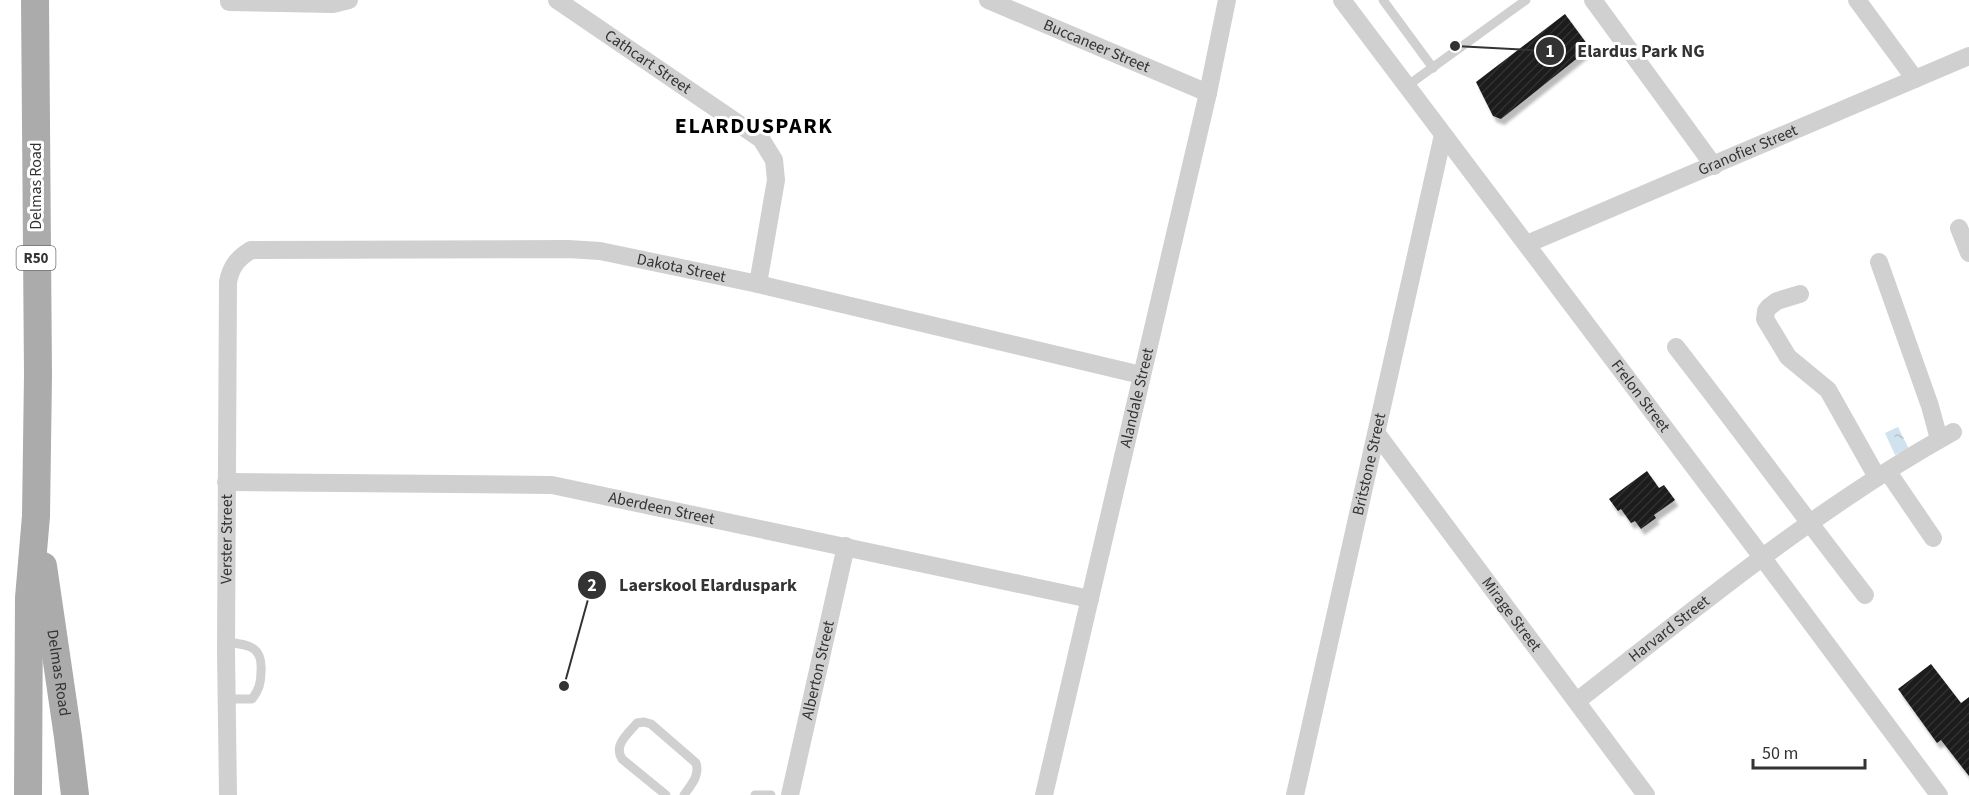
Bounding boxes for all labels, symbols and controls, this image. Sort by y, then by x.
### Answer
street label: Buccaneer Street [1040,14,1154,78]
street label: Cathcart Street [600,25,696,100]
callout: Elardus Park NG [1535,33,1716,69]
text: 1 [1545,39,1555,64]
text: Elardus Park NG [1577,39,1705,64]
district label: ELARDUSPARK [675,110,833,142]
street label: Granofier Street [1695,119,1801,181]
street label: Delmas Road [25,142,47,230]
road number: R50 [16,246,56,270]
street label: Dakota Street [635,248,728,288]
street label: Alandale Street [1115,345,1159,450]
street label: Frelon Street [1606,355,1676,437]
street label: Britstone Street [1347,410,1391,518]
street label: Aberdeen Street [607,486,717,530]
street label: Verster Street [215,493,238,584]
callout: Laerskool Elarduspark [577,567,809,603]
text: 2 [587,573,597,598]
text: Laerskool Elarduspark [619,573,797,598]
street label: Mirage Street [1476,573,1547,657]
street label: Harvard Street [1624,590,1715,667]
street label: Alberton Street [796,618,840,722]
street label: Delmas Road [41,628,76,718]
scale bar [1753,732,1866,770]
text: 50 m [1762,741,1798,766]

